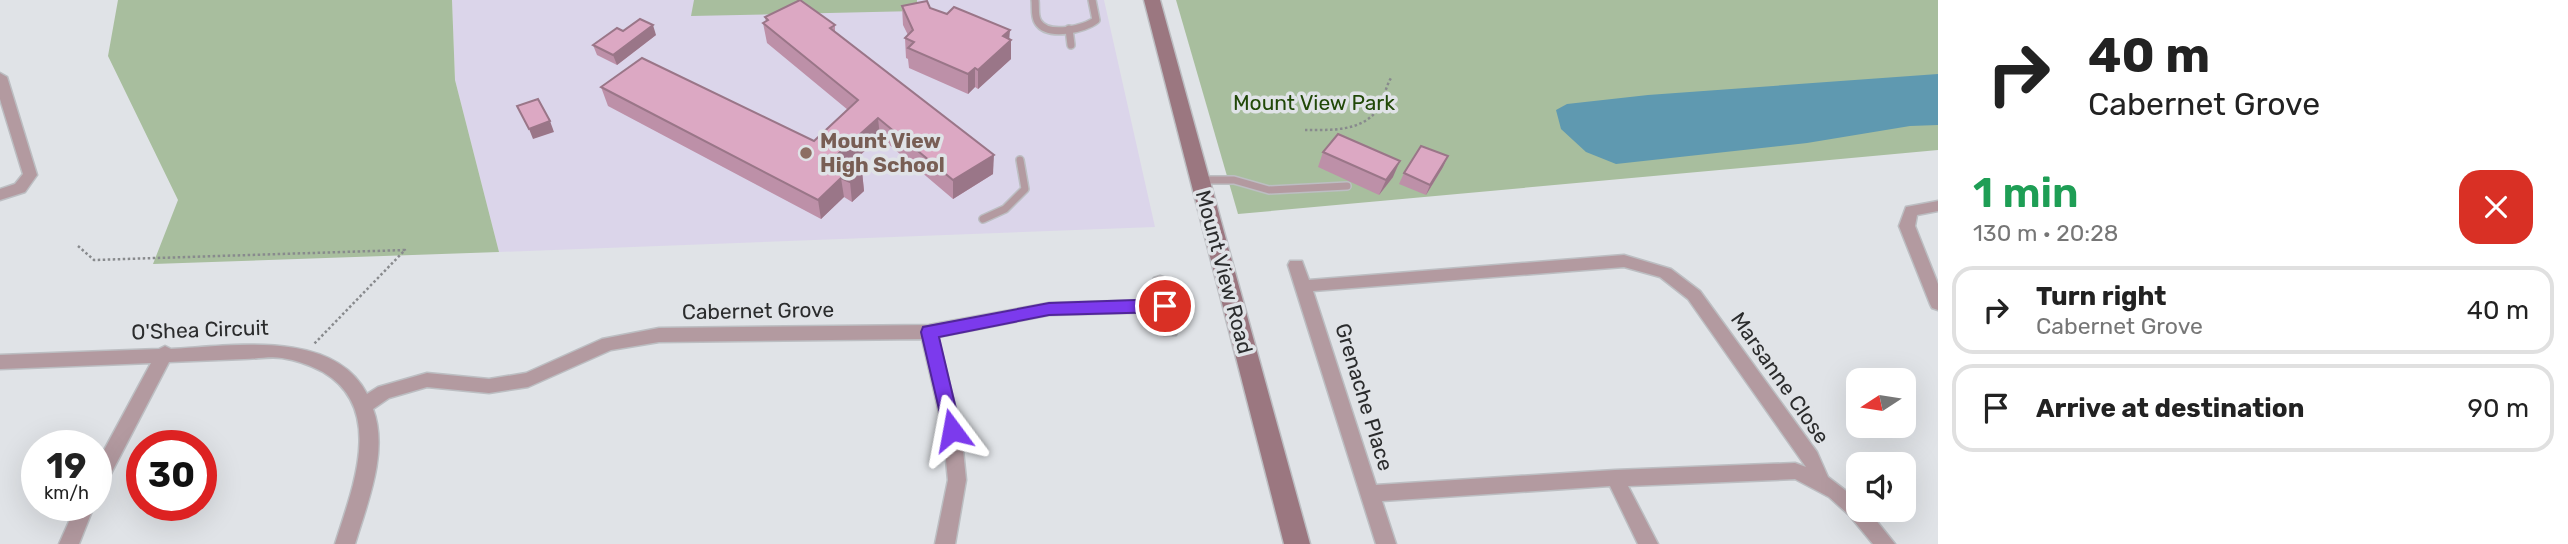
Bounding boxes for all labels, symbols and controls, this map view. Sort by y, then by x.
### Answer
text: 40 m [2088,26,2210,84]
icon: right [1973,28,2064,119]
text: Cabernet Grove [2088,85,2320,123]
park label: Mount View Park [1233,90,1395,115]
place label: Mount View High School [820,128,945,177]
marker: Mount View High School [798,145,814,161]
text: 1 min [1973,168,2079,218]
button: close [2459,170,2533,244]
street label: Mount View Road [1191,187,1258,356]
text: 130 m · 20:28 [1973,219,2118,247]
pin [1135,276,1195,336]
text: Turn right [2036,281,2166,312]
icon: arrive [1146,287,1184,325]
icon: right [1977,291,2015,329]
text: 40 m [2467,295,2529,326]
street label: Cabernet Grove [682,297,834,324]
street label: Marsanne Close [1726,307,1835,448]
text: Cabernet Grove [2036,312,2203,340]
street label: O'Shea Circuit [131,315,269,344]
street label: Grenache Place [1330,320,1399,474]
north arrow [1846,368,1916,438]
map controls [1846,368,1916,522]
icon: arrive [1977,389,2015,427]
position arrow [915,393,989,467]
text: Arrive at destination [2036,393,2304,424]
text: 90 m [2468,393,2529,424]
speed limit sign: 30 [126,430,217,521]
text: 19 [47,445,86,487]
button: sound [1846,452,1916,522]
text: km/h [44,482,89,504]

